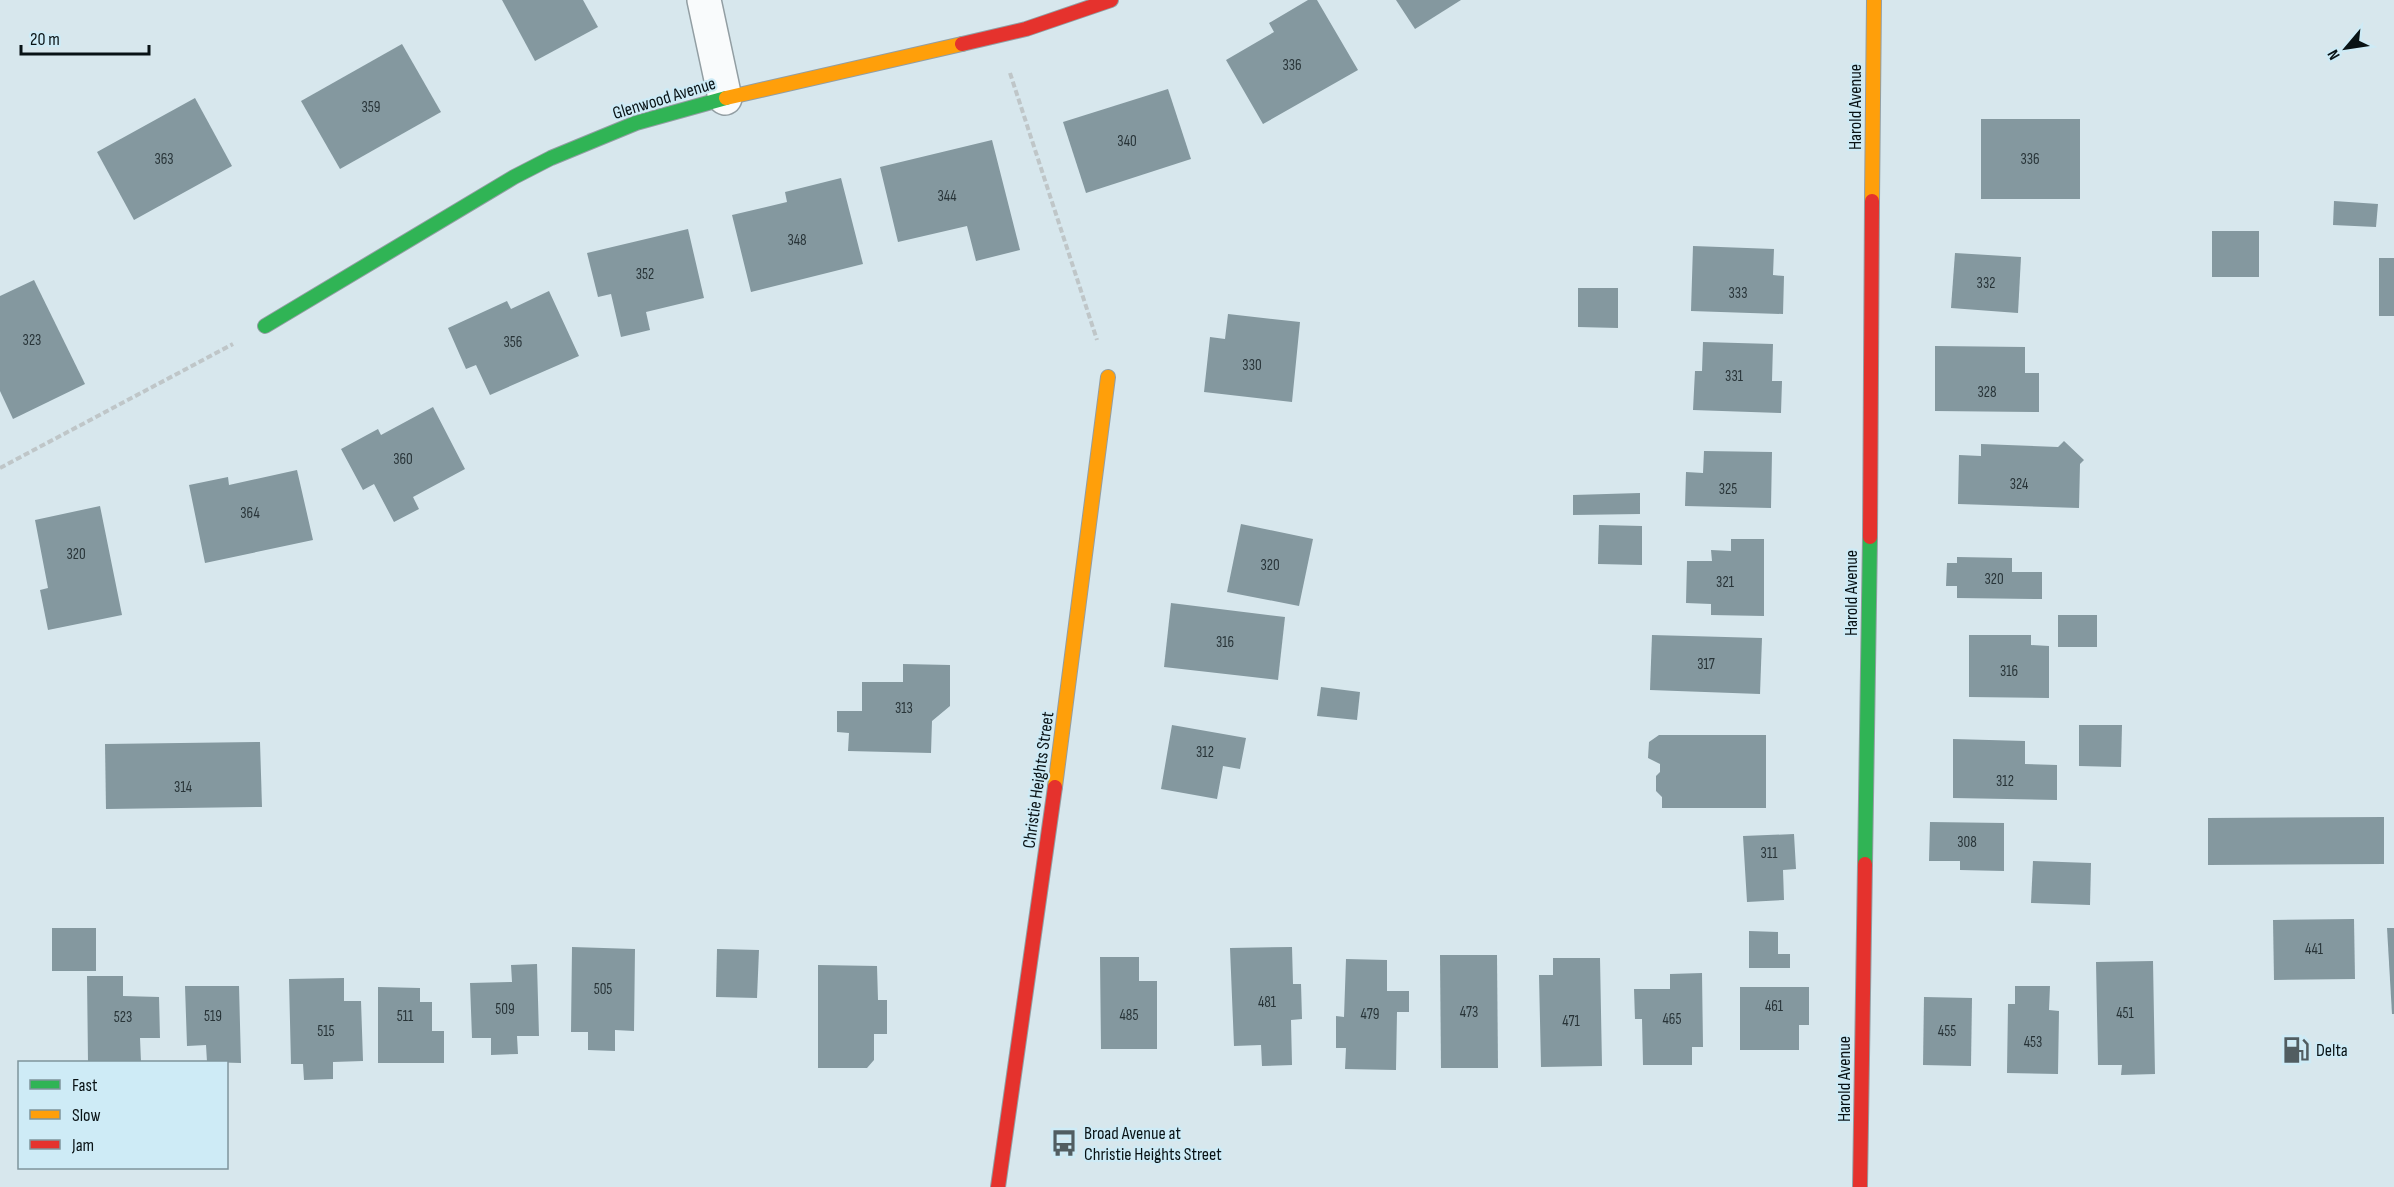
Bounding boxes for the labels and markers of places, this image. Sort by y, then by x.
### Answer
fuel station icon: Delta [2281,1035,2311,1065]
place label: Delta [2316,1040,2348,1061]
place label: Broad Avenue at Christie Heights Street [1084,1123,1222,1165]
bus stop icon: Broad Avenue at Christie Heights Street [1049,1128,1079,1158]

